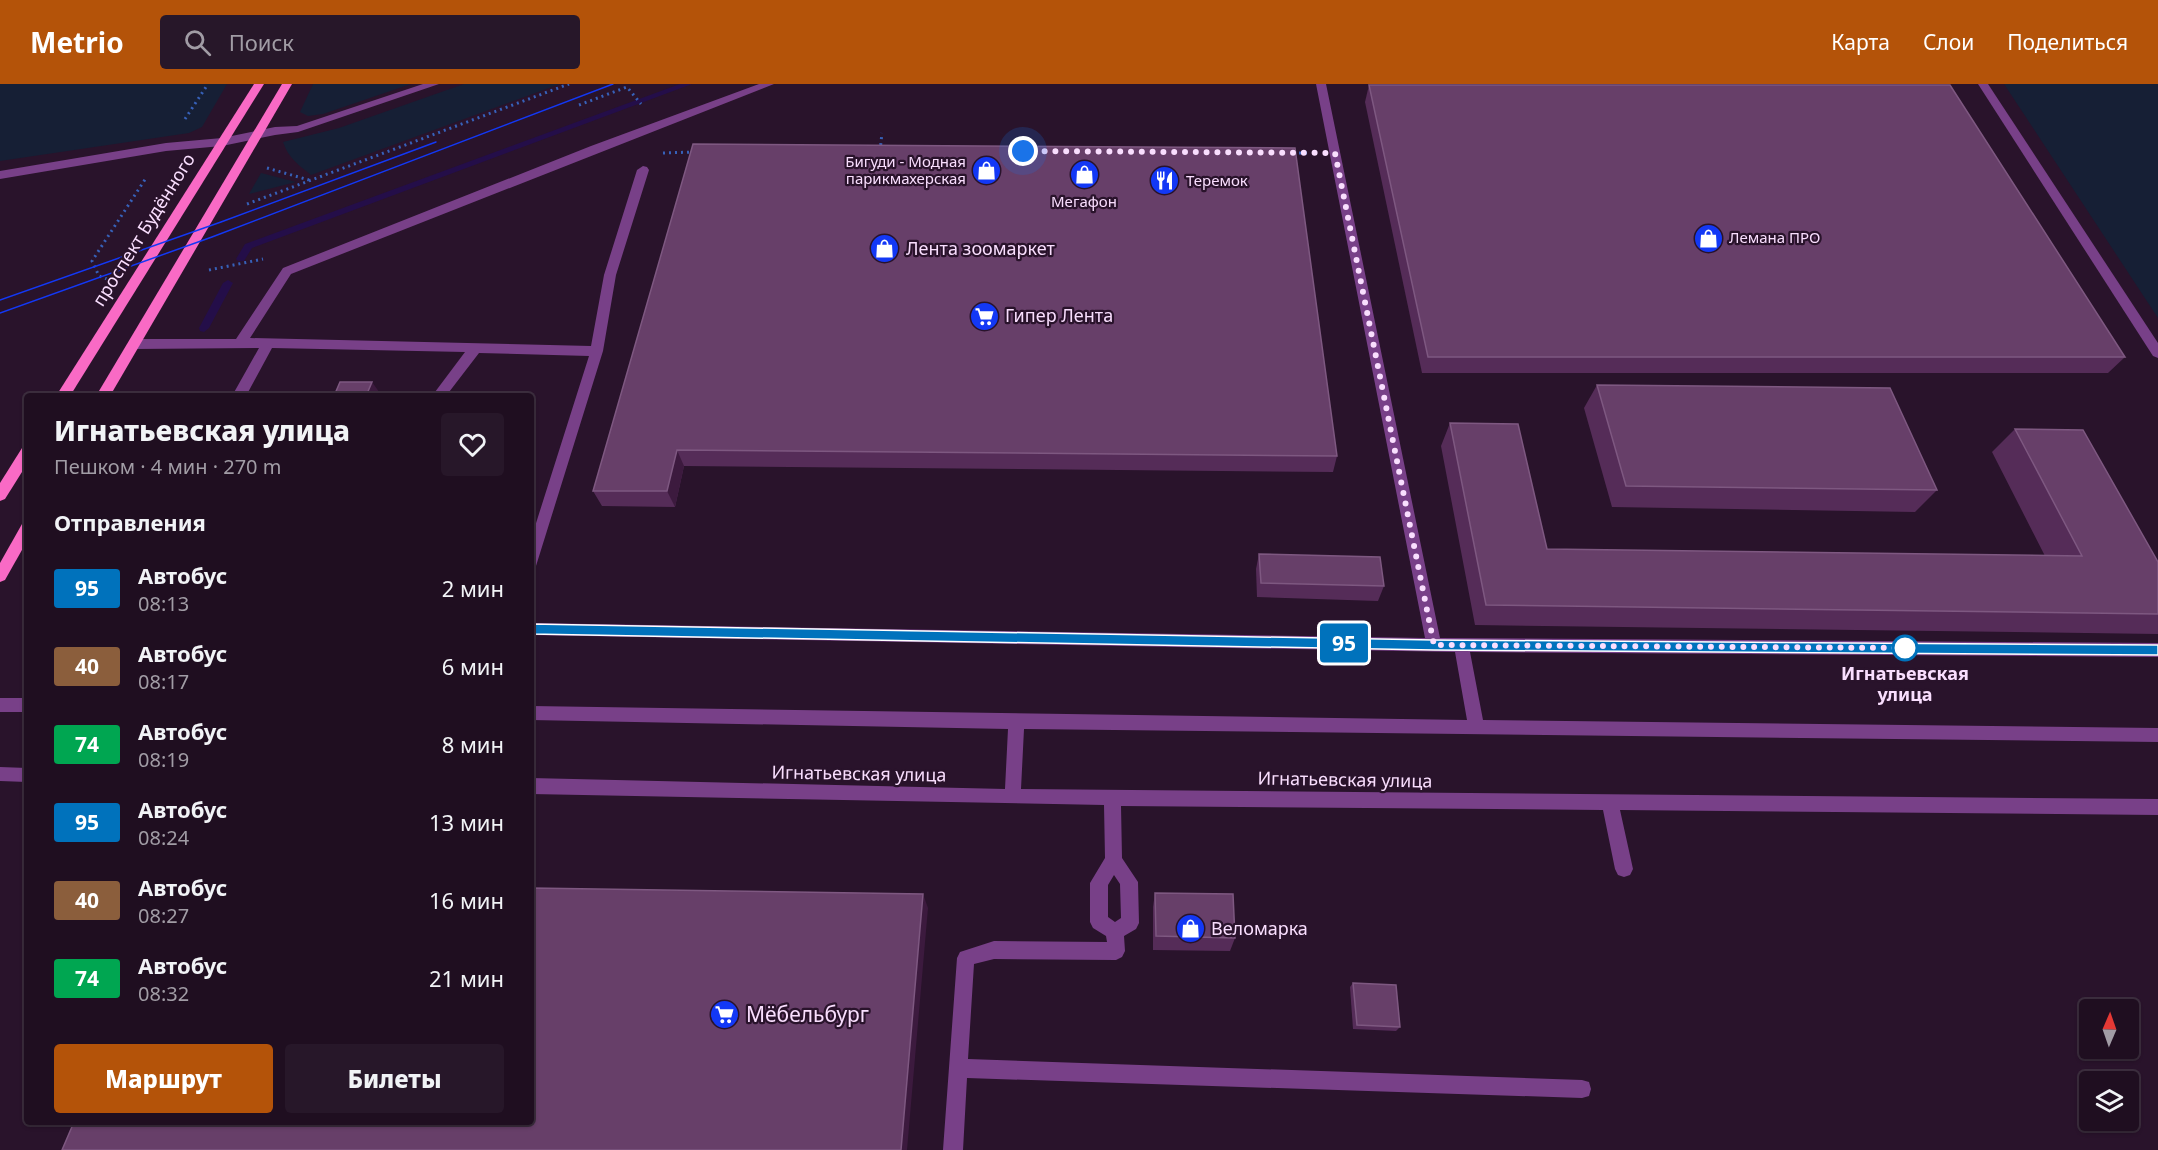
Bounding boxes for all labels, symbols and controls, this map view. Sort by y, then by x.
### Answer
search box [160,15,580,69]
text: Metrio [30,23,124,61]
icon: search [181,26,214,59]
text: Поиск [229,27,294,57]
text: Карта [1831,28,1890,56]
text: Слои [1923,28,1974,56]
text: Поделиться [2007,28,2128,56]
your location [1008,136,1038,166]
street label: проспект Будённого [86,148,200,310]
place label: Бигуди - Модная парикмахерская [845,151,966,188]
shop icon: Бигуди - Модная парикмахерская [971,155,1003,187]
shop icon: Мегафон [1068,159,1100,191]
restaurant icon: Теремок [1149,165,1181,197]
place label: Теремок [1186,170,1248,190]
place label: Мегафон [1051,191,1117,211]
shop icon: Лемана ПРО [1692,222,1724,254]
place label: Лемана ПРО [1729,227,1821,247]
shop icon: Лента зоомаркет [869,233,901,265]
place label: Лента зоомаркет [906,236,1055,260]
supermarket icon: Гипер Лента [968,300,1000,332]
place label: Гипер Лента [1005,303,1113,327]
text: Игнатьевская улица [54,411,350,449]
button: heart [441,413,504,476]
text: Пешком · 4 мин · 270 m [54,453,281,480]
text: Отправления [54,507,206,537]
text: Автобус [138,560,227,590]
text: 2 мин [442,573,504,603]
text: 95 [75,574,99,602]
text: 08:13 [138,590,189,617]
line badge: 95 [1317,624,1371,662]
text: 95 [1332,629,1356,657]
marker: Игнатьевская улица [1892,635,1918,661]
text: Автобус [138,638,227,668]
text: 6 мин [442,651,504,681]
text: 40 [75,652,99,680]
place label: Игнатьевская улица [1841,661,1969,706]
text: 08:17 [138,668,189,695]
text: Автобус [138,716,227,746]
text: 8 мин [442,729,504,759]
text: 74 [75,730,99,758]
text: 08:19 [138,746,189,773]
street label: Игнатьевская улица [771,759,947,787]
street label: Игнатьевская улица [1257,765,1433,793]
text: Автобус [138,794,227,824]
text: 13 мин [429,807,504,837]
text: 95 [75,808,99,836]
text: 08:24 [138,824,189,851]
text: Автобус [138,872,227,902]
text: 16 мин [429,885,504,915]
text: 40 [75,886,99,914]
text: 08:27 [138,902,189,929]
shop icon: Веломарка [1174,913,1206,945]
place label: Веломарка [1211,916,1308,940]
text: Автобус [138,950,227,980]
text: 21 мин [429,963,504,993]
text: 74 [75,964,99,992]
text: 08:32 [138,980,189,1007]
supermarket icon: Мёбельбург [709,999,741,1031]
north arrow [2079,999,2139,1059]
map controls [2079,999,2139,1131]
place label: Мёбельбург [746,1000,869,1028]
button: Маршрут [54,1044,273,1113]
button: Билеты [285,1044,504,1113]
button: layers [2079,1071,2139,1131]

